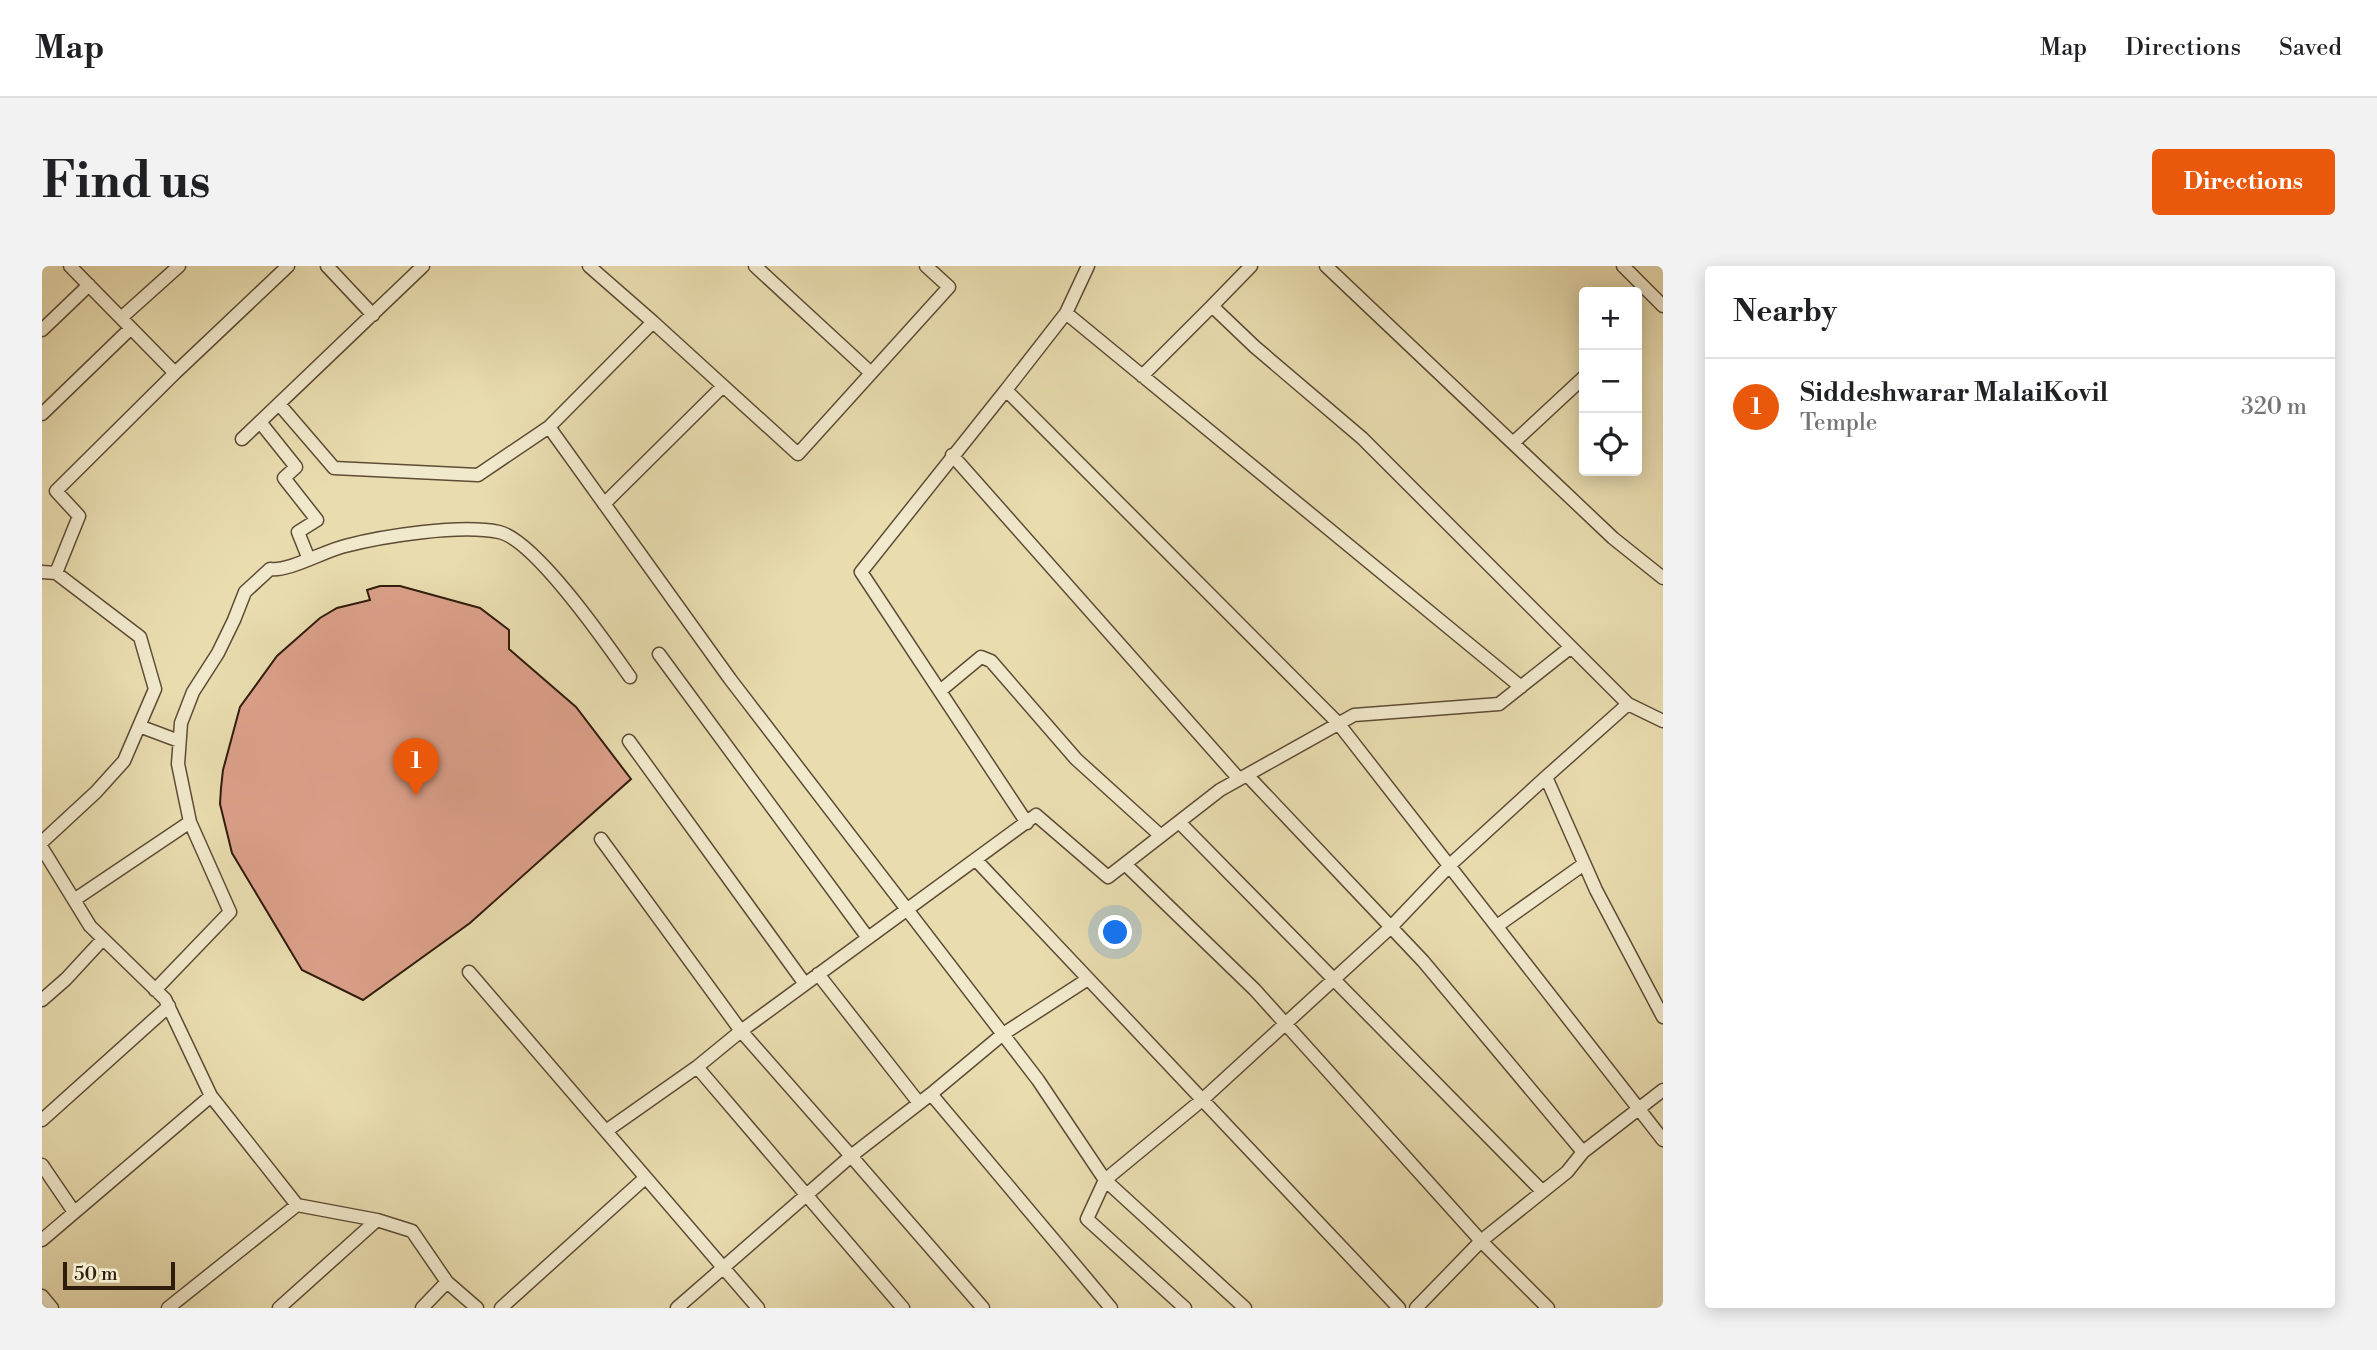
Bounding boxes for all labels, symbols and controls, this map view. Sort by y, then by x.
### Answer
text: Map [35,28,104,69]
text: Map [2040,33,2087,63]
text: Directions [2125,33,2241,63]
text: Saved [2279,33,2342,63]
button: Directions [2152,149,2335,215]
text: Find us [42,152,211,213]
map controls [1579,287,1642,476]
button: + [1579,287,1642,350]
text: Nearby [1733,293,1837,331]
button: − [1579,350,1642,413]
text: Siddeshwarar MalaiKovil [1800,377,2108,409]
text: 1 [1750,393,1762,421]
text: 320 m [2241,393,2307,421]
text: Temple [1800,409,1878,437]
button: locate [1579,413,1642,476]
pin: 1 [393,738,439,796]
your location [1098,915,1132,949]
scale bar [63,1259,175,1291]
text: 50 m [74,1262,118,1286]

